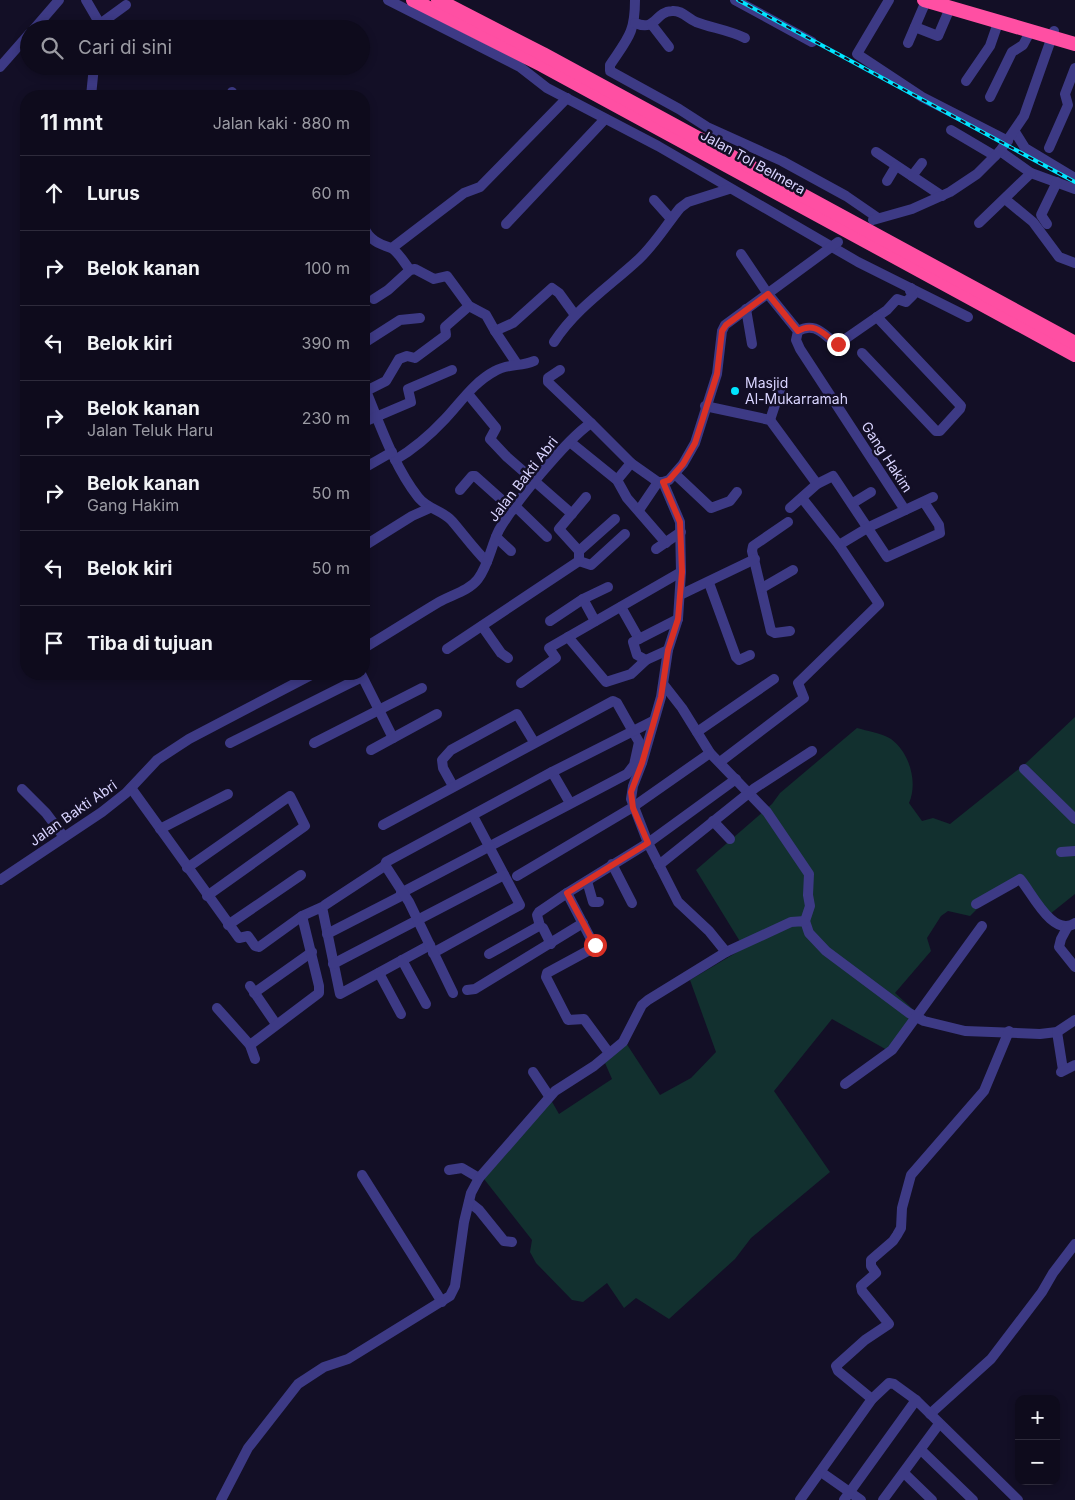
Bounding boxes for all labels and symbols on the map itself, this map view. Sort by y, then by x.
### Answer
street label: Jalan Tol Belmera [698,126,809,197]
route end [827,333,850,356]
place label: Masjid Al-Mukarramah [745,374,848,407]
marker: Masjid Al-Mukarramah [729,385,741,397]
street label: Gang Hakim [858,418,917,495]
street label: Jalan Bakti Abri [484,433,561,525]
street label: Jalan Bakti Abri [26,776,120,849]
route start [584,934,607,957]

